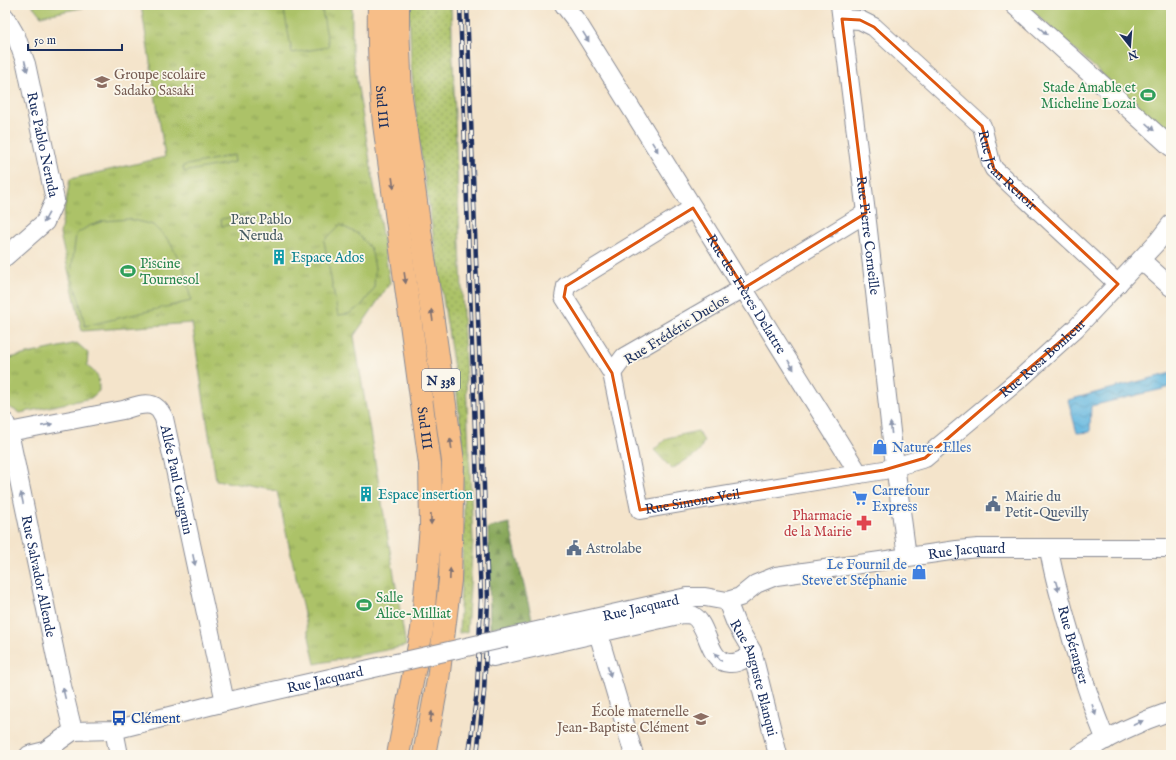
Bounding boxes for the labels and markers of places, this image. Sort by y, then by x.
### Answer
place label: Groupe scolaire Sadako Sasaki [114,66,206,100]
school or university icon: Groupe scolaire Sadako Sasaki [93,73,111,91]
place label: Stade Amable et Micheline Lozai [1041,79,1136,113]
sports icon: Stade Amable et Micheline Lozai [1139,86,1157,104]
building icon: Espace Ados [270,248,288,266]
place label: Espace Ados [291,249,364,267]
place label: Piscine Tournesol [140,255,199,289]
sports icon: Piscine Tournesol [119,262,137,280]
shop icon: Nature...Elles [871,438,889,456]
place label: Nature...Elles [892,439,971,457]
place label: Carrefour Express [872,482,930,516]
building icon: Espace insertion [357,485,375,503]
place label: Espace insertion [378,486,473,504]
place label: Mairie du Petit-Quevilly [1005,488,1089,522]
supermarket icon: Carrefour Express [851,489,869,507]
public building icon: Mairie du Petit-Quevilly [984,495,1002,513]
place label: Pharmacie de la Mairie [784,507,853,541]
pharmacy icon: Pharmacie de la Mairie [855,514,873,532]
public building icon: Astrolabe [565,539,583,557]
place label: Astrolabe [585,540,642,558]
place label: Le Fournil de Steve et Stéphanie [802,556,908,590]
shop icon: Le Fournil de Steve et Stéphanie [910,563,928,581]
place label: Salle Alice-Milliat [375,589,451,623]
sports icon: Salle Alice-Milliat [355,596,373,614]
place label: École maternelle Jean-Baptiste Clément [555,702,690,737]
bus stop icon: Clément [110,709,128,727]
place label: Clément [131,710,181,728]
school or university icon: École maternelle Jean-Baptiste Clément [692,710,710,728]

